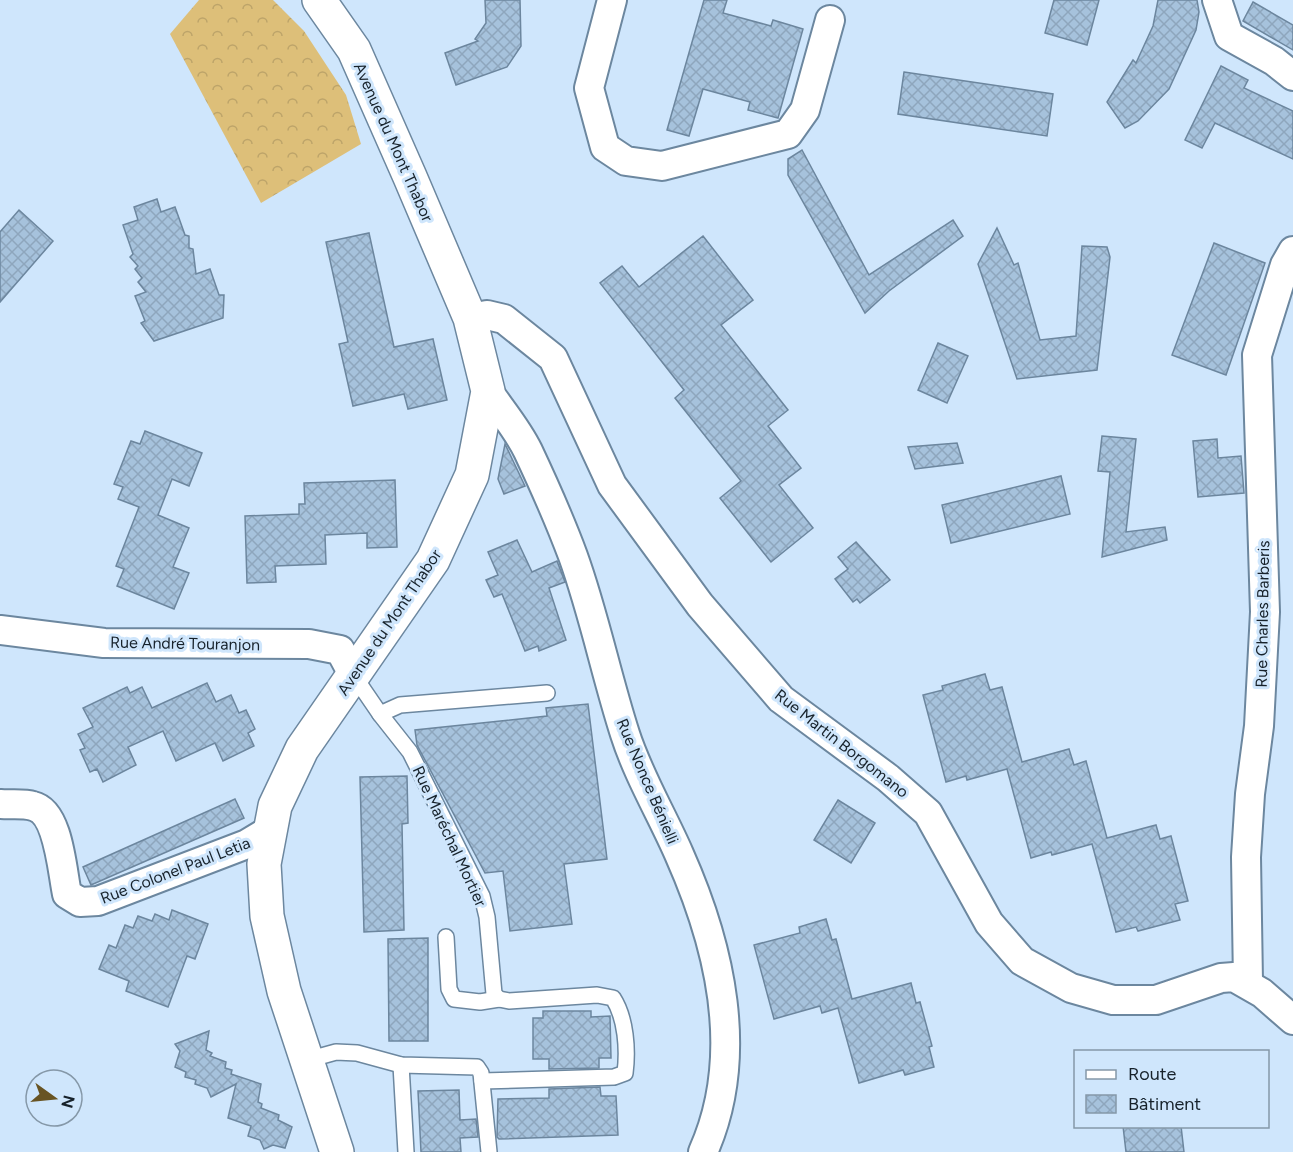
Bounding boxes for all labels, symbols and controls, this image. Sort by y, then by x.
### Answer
street label: Avenue du Mont Thabor [350,60,437,225]
street label: Rue Charles Barberis [1252,540,1273,688]
street label: Avenue du Mont Thabor [333,545,446,699]
street label: Rue André Touranjon [110,633,260,654]
street label: Rue Martin Borgomano [771,685,912,802]
street label: Rue Nonce Bénielli [613,716,683,847]
street label: Rue Maréchal Mortier [409,763,491,910]
street label: Rue Colonel Paul Letia [98,833,253,908]
legend [1074,1050,1269,1128]
text: Route [1128,1063,1177,1085]
north arrow [24,1068,84,1128]
text: N [57,1093,79,1110]
text: Bâtiment [1128,1093,1201,1115]

